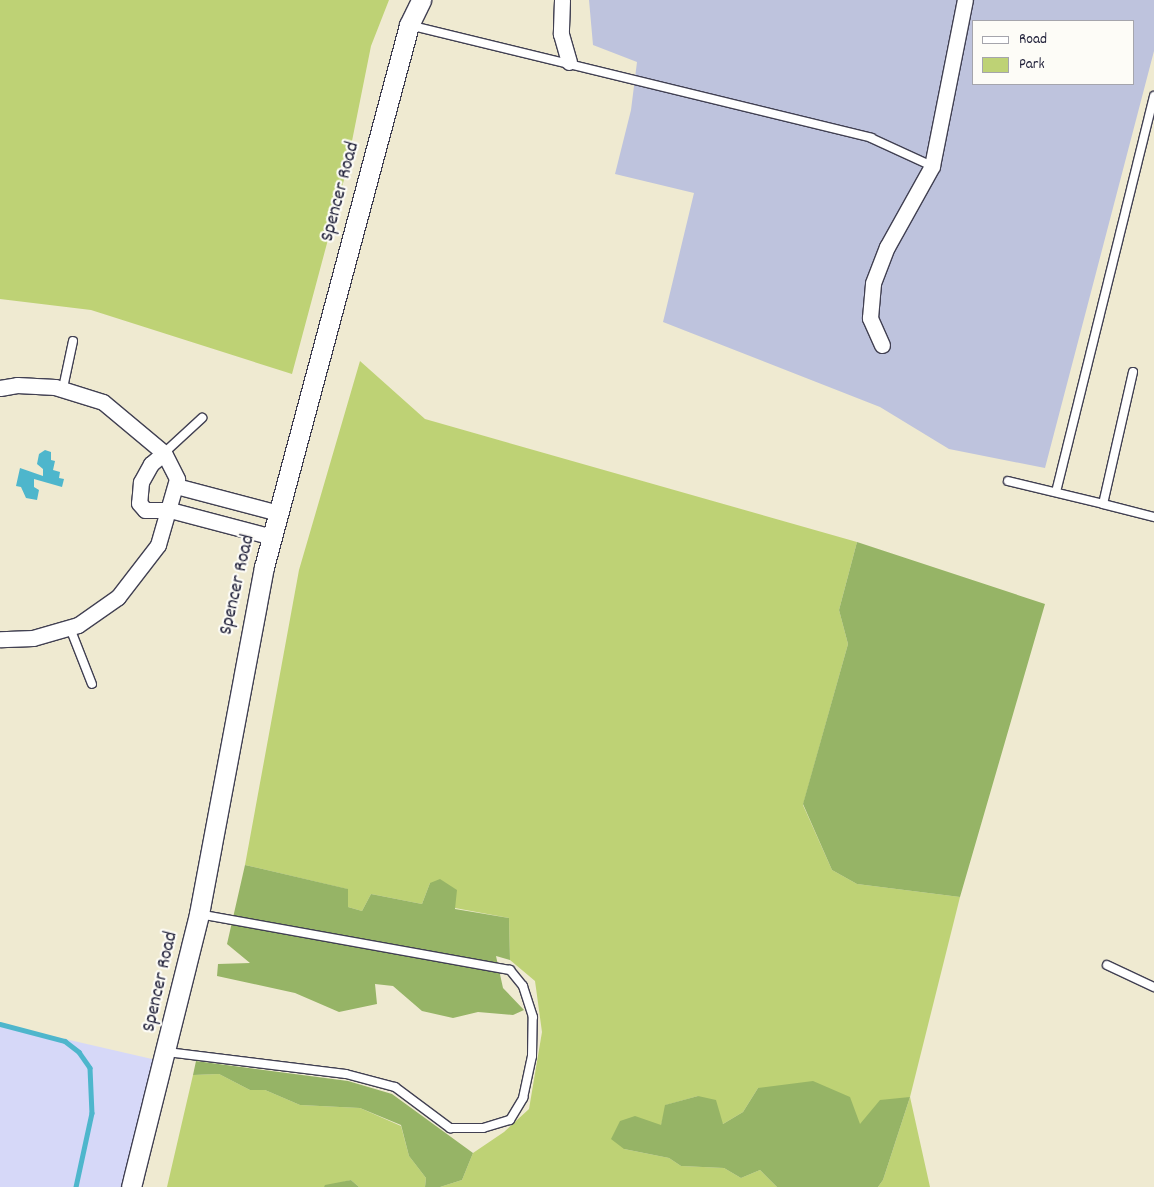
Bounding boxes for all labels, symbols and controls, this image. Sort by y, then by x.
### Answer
legend [972,20,1134,85]
text: Road [1019,29,1047,51]
text: Park [1019,54,1045,76]
street label: Spencer Road [316,139,366,245]
street label: Spencer Road [215,532,261,638]
street label: Spencer Road [138,929,184,1035]

